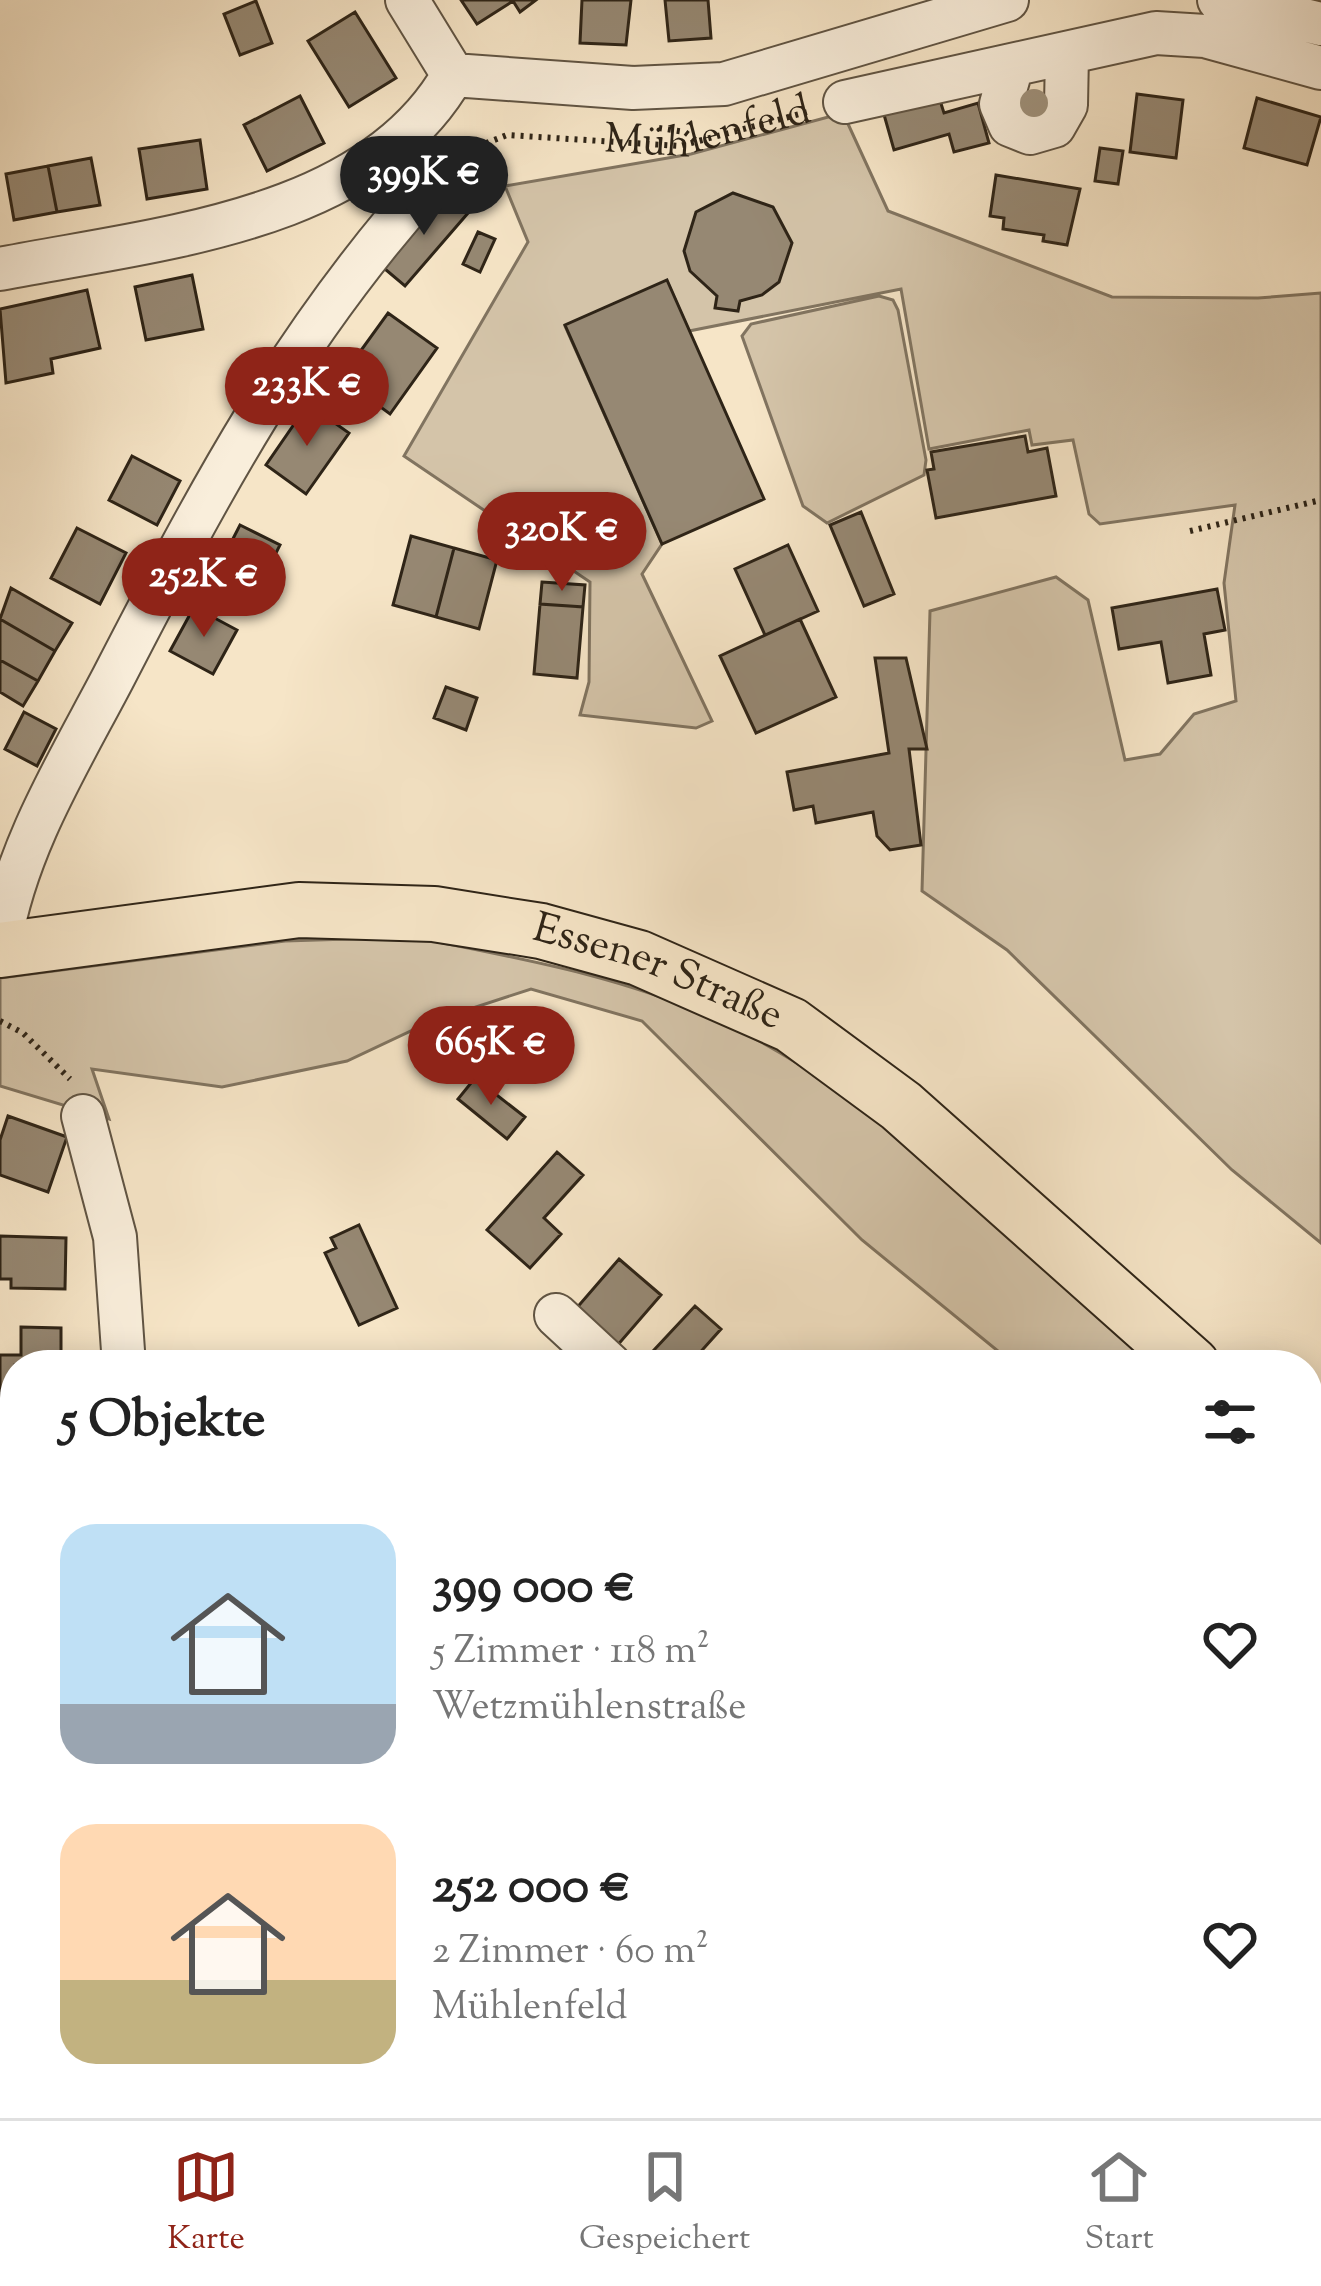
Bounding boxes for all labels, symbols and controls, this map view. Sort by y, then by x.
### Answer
street label: Mühlenfeld [602,82,818,177]
pin: 399K € [326,136,522,238]
text: 399K € [367,147,481,203]
pin: 233K € [209,347,405,449]
text: 233K € [252,358,362,414]
pin: 320K € [464,492,660,594]
text: 320K € [504,503,620,559]
pin: 252K € [106,538,302,640]
text: 252K € [149,549,259,605]
street label: Essener Straße [526,900,792,1047]
pin: 665K € [393,1006,589,1108]
text: 665K € [435,1017,547,1073]
text: 5 Objekte [60,1386,266,1459]
icon: filters [1197,1389,1263,1455]
text: 399 000 € [432,1552,636,1625]
icon: home [156,1572,300,1716]
icon: heart [1197,1611,1263,1677]
text: 5 Zimmer · 118 m² [432,1625,710,1681]
text: Wetzmühlenstraße [432,1681,747,1737]
text: 252 000 € [432,1852,631,1925]
icon: home [156,1872,300,2016]
icon: heart [1197,1911,1263,1977]
text: 2 Zimmer · 60 m² [432,1925,709,1981]
text: Mühlenfeld [432,1981,628,2037]
tab: Karte [167,2144,245,2264]
tab: Gespeichert [579,2144,750,2264]
tab: Start [1084,2144,1154,2264]

